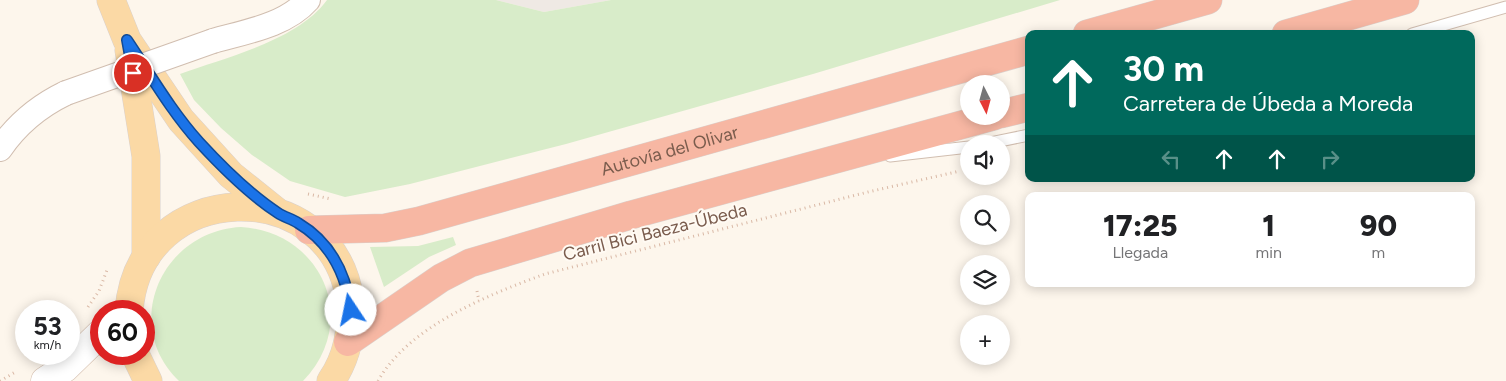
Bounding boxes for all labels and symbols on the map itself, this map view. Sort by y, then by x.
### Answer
pin [112,52,154,94]
north arrow [960,75,1010,125]
street label: Autovía del Olivar [598,121,741,180]
street label: Carril Bici Baeza-Úbeda [561,198,749,266]
position arrow [324,283,376,335]
speed limit sign: 60 [90,300,155,365]

